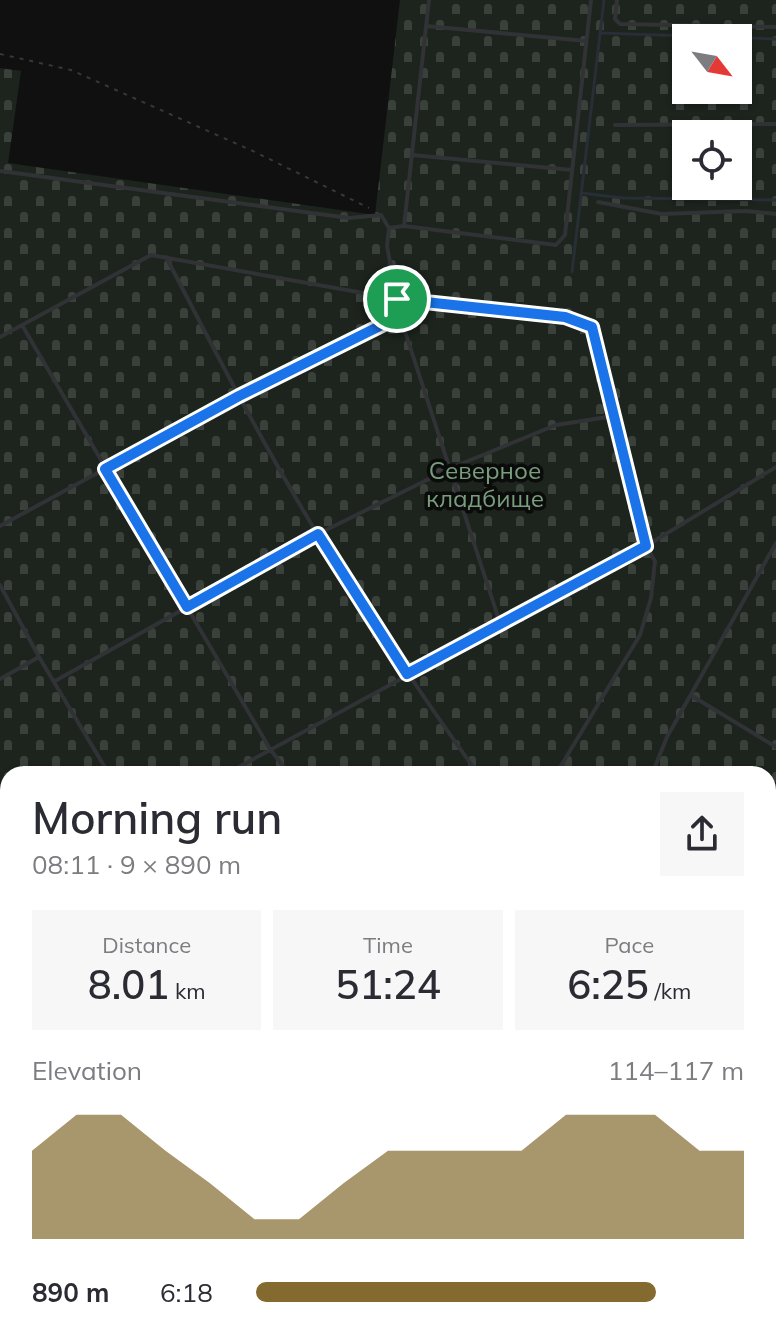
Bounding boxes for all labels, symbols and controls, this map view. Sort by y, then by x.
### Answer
north arrow [672,24,752,104]
map controls [672,24,752,200]
button: locate [672,120,752,200]
pin [363,265,431,333]
icon: arrive [375,277,419,321]
park label: Северное кладбище [426,455,544,513]
text: Morning run [32,790,282,845]
button: share [660,792,744,876]
text: 08:11 · 9 × 890 m [32,848,241,881]
text: Distance [102,931,191,959]
text: Time [363,931,413,959]
text: Pace [605,931,654,959]
text: 8.01 [88,959,169,1009]
text: 51:24 [335,959,441,1009]
text: 6:25 [567,959,649,1009]
text: km [169,977,206,1005]
text: /km [649,977,691,1005]
text: Elevation [32,1054,142,1087]
text: 114–117 m [608,1054,744,1087]
text: 890 m [32,1276,109,1309]
text: 6:18 [160,1276,213,1309]

